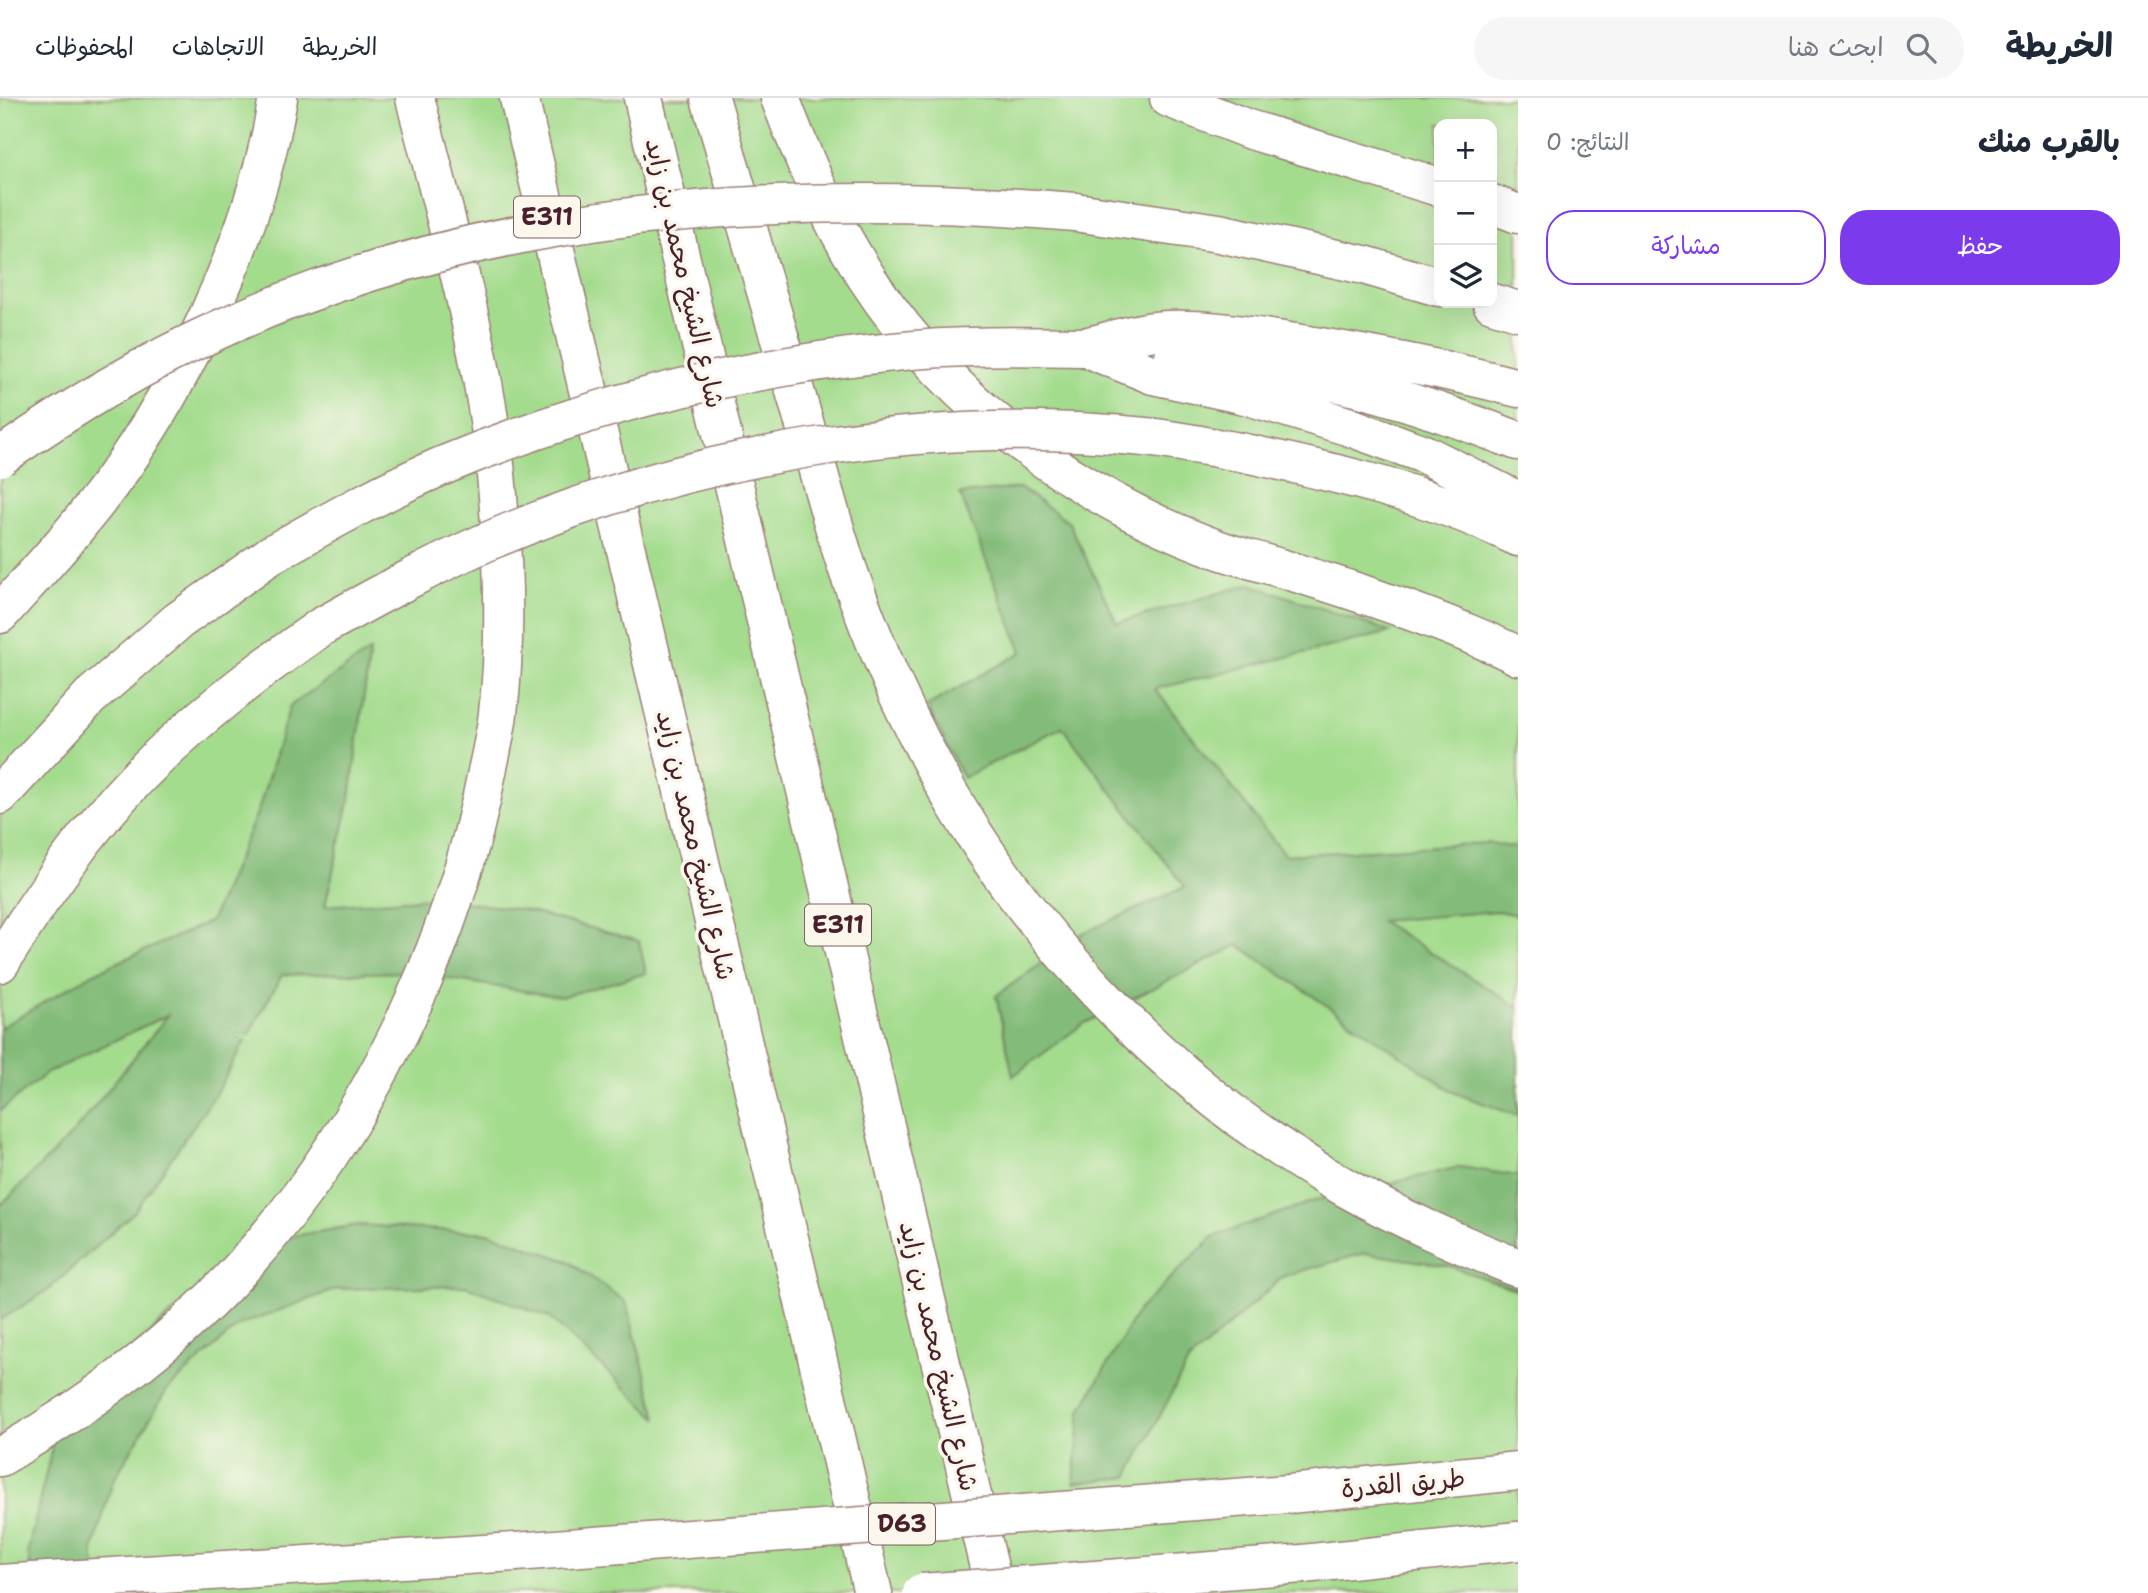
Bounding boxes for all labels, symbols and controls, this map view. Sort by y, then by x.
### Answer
search box [1474,17,1964,80]
text: الخريطة [2006,23,2113,68]
text: ابحث هنا [1788,29,1884,64]
icon: search [1902,29,1940,67]
text: المحفوظات [35,31,134,63]
text: الاتجاهات [172,31,265,63]
text: الخريطة [303,31,377,63]
map controls [1434,119,1497,308]
button: + [1434,119,1497,182]
text: بالقرب منك [1978,121,2120,162]
text: النتائج: 0 [1546,127,1629,157]
street label: شارع الشيخ محمد بن زايد [636,134,734,412]
button: − [1434,182,1497,245]
road number: E311 [514,196,580,238]
button: مشاركة [1546,210,1826,285]
button: حفظ [1840,210,2120,285]
button: layers [1434,245,1497,308]
street label: شارع الشيخ محمد بن زايد [647,706,745,984]
road number: E311 [805,904,871,946]
street label: شارع الشيخ محمد بن زايد [890,1217,988,1495]
street label: طريق القدرة [1339,1460,1467,1505]
road number: D63 [869,1504,935,1544]

